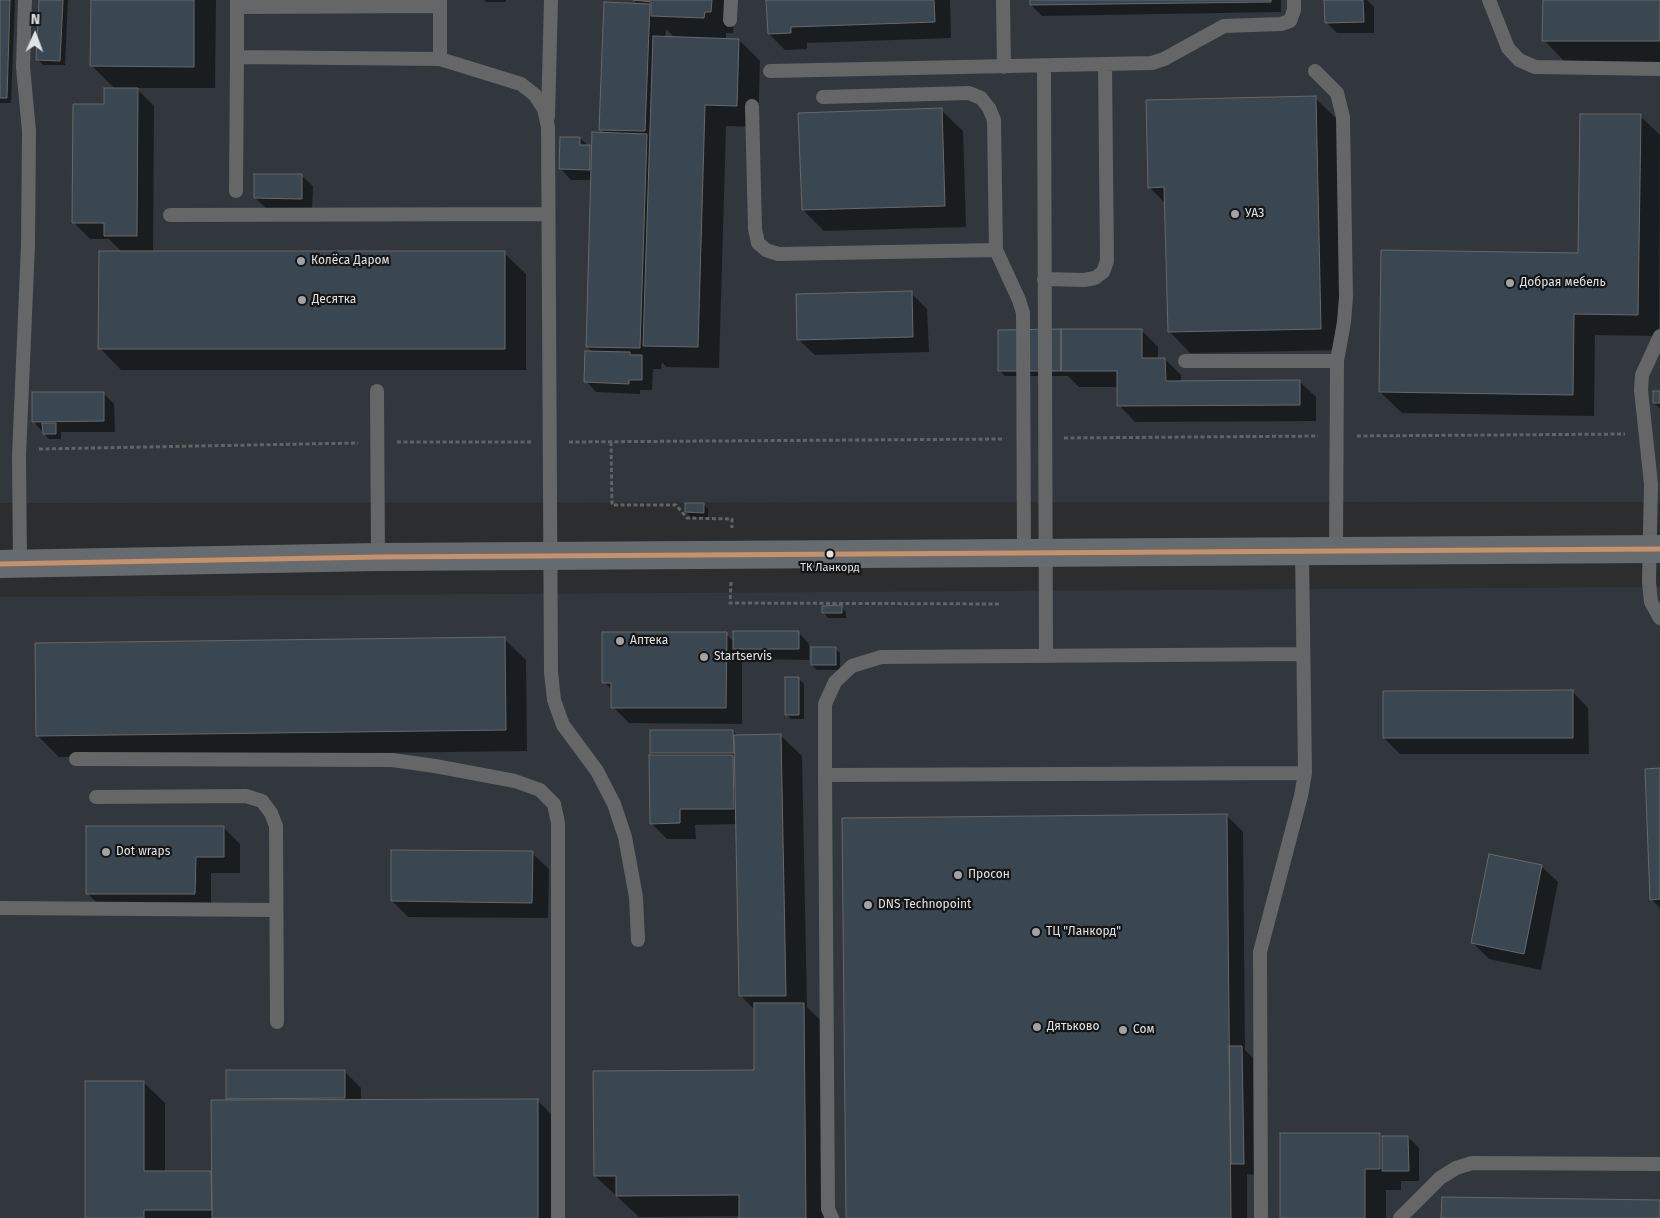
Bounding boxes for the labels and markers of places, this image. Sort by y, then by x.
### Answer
place label: УАЗ [1245,207,1264,221]
marker: УАЗ [1229,208,1241,220]
place label: Колёса Даром [311,254,390,268]
marker: Колёса Даром [295,255,307,267]
place label: Добрая мебель [1520,276,1606,290]
marker: Добрая мебель [1504,277,1516,289]
place label: Десятка [312,293,356,307]
marker: Десятка [296,294,308,306]
marker: ТК Ланкорд [825,549,835,559]
place label: ТК Ланкорд [800,561,860,575]
place label: Аптека [630,634,668,648]
marker: Аптека [614,635,626,647]
place label: Startservis [714,650,772,664]
marker: Startservis [698,651,710,663]
place label: Dot wraps [116,845,170,859]
marker: Dot wraps [100,846,112,858]
place label: Просон [968,868,1010,882]
marker: Просон [952,869,964,881]
place label: DNS Technopoint [878,898,971,912]
marker: DNS Technopoint [862,899,874,911]
place label: ТЦ "Ланкорд" [1046,925,1121,939]
marker: ТЦ "Ланкорд" [1030,926,1042,938]
place label: Дятьково [1047,1020,1099,1034]
marker: Дятьково [1031,1021,1043,1033]
place label: Сом [1133,1023,1155,1037]
marker: Сом [1117,1024,1129,1036]

